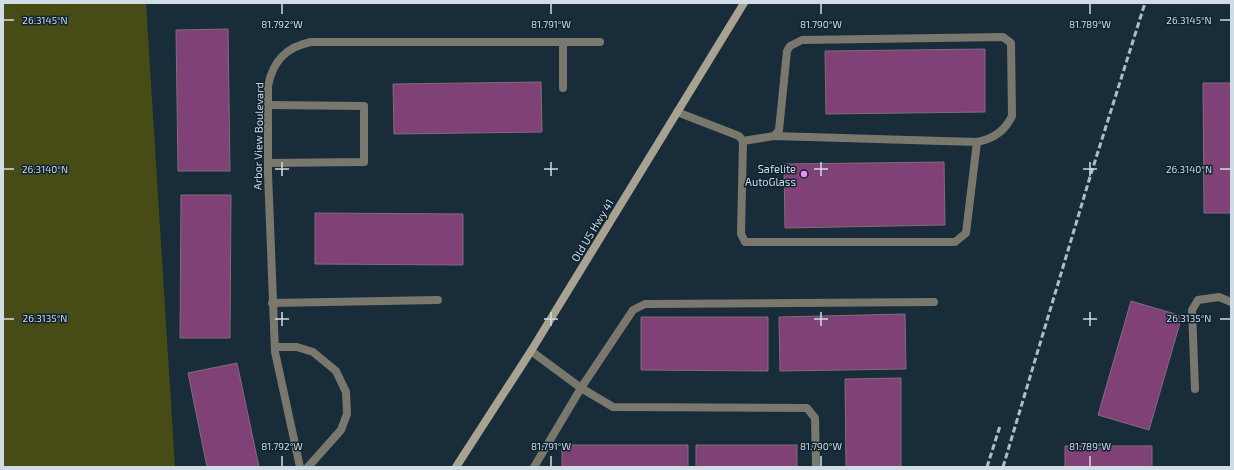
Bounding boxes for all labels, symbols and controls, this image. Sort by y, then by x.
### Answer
text: 26.3145°N [22,14,68,26]
text: 26.3145°N [1166,14,1212,26]
text: 81.792°W [261,18,303,30]
text: 81.791°W [531,18,571,30]
text: 81.790°W [800,18,842,30]
text: 81.789°W [1069,18,1112,30]
street label: Arbor View Boulevard [251,82,265,190]
place label: Safelite AutoGlass [745,162,796,188]
text: 26.3140°N [22,163,68,175]
text: 26.3140°N [1166,163,1212,175]
marker: Safelite AutoGlass [799,169,809,179]
street label: Old US Hwy 41 [568,196,616,264]
text: 26.3135°N [23,312,67,324]
text: 26.3135°N [1167,312,1211,324]
text: 81.792°W [261,440,303,452]
text: 81.791°W [531,440,571,452]
text: 81.790°W [800,440,842,452]
text: 81.789°W [1069,440,1112,452]

